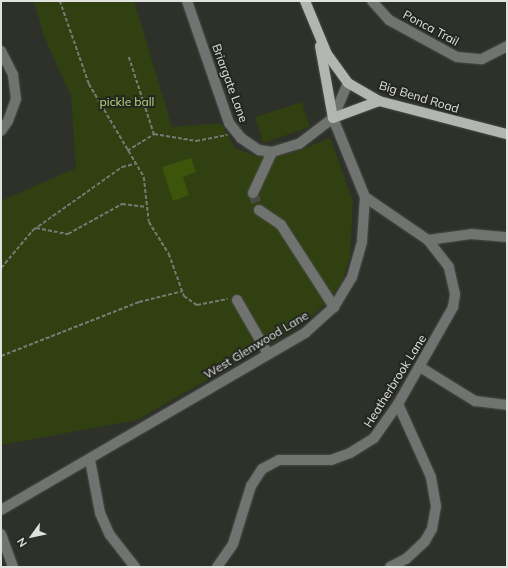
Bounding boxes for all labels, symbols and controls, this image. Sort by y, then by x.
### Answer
street label: Ponca Trail [401,7,461,49]
street label: Briargate Lane [209,42,251,124]
street label: Big Bend Road [377,78,461,116]
park label: pickle ball [100,95,154,109]
street label: West Glenwood Lane [201,308,311,382]
street label: Heatherbrook Lane [361,332,429,430]
north arrow [12,516,52,556]
text: N [14,535,30,550]

